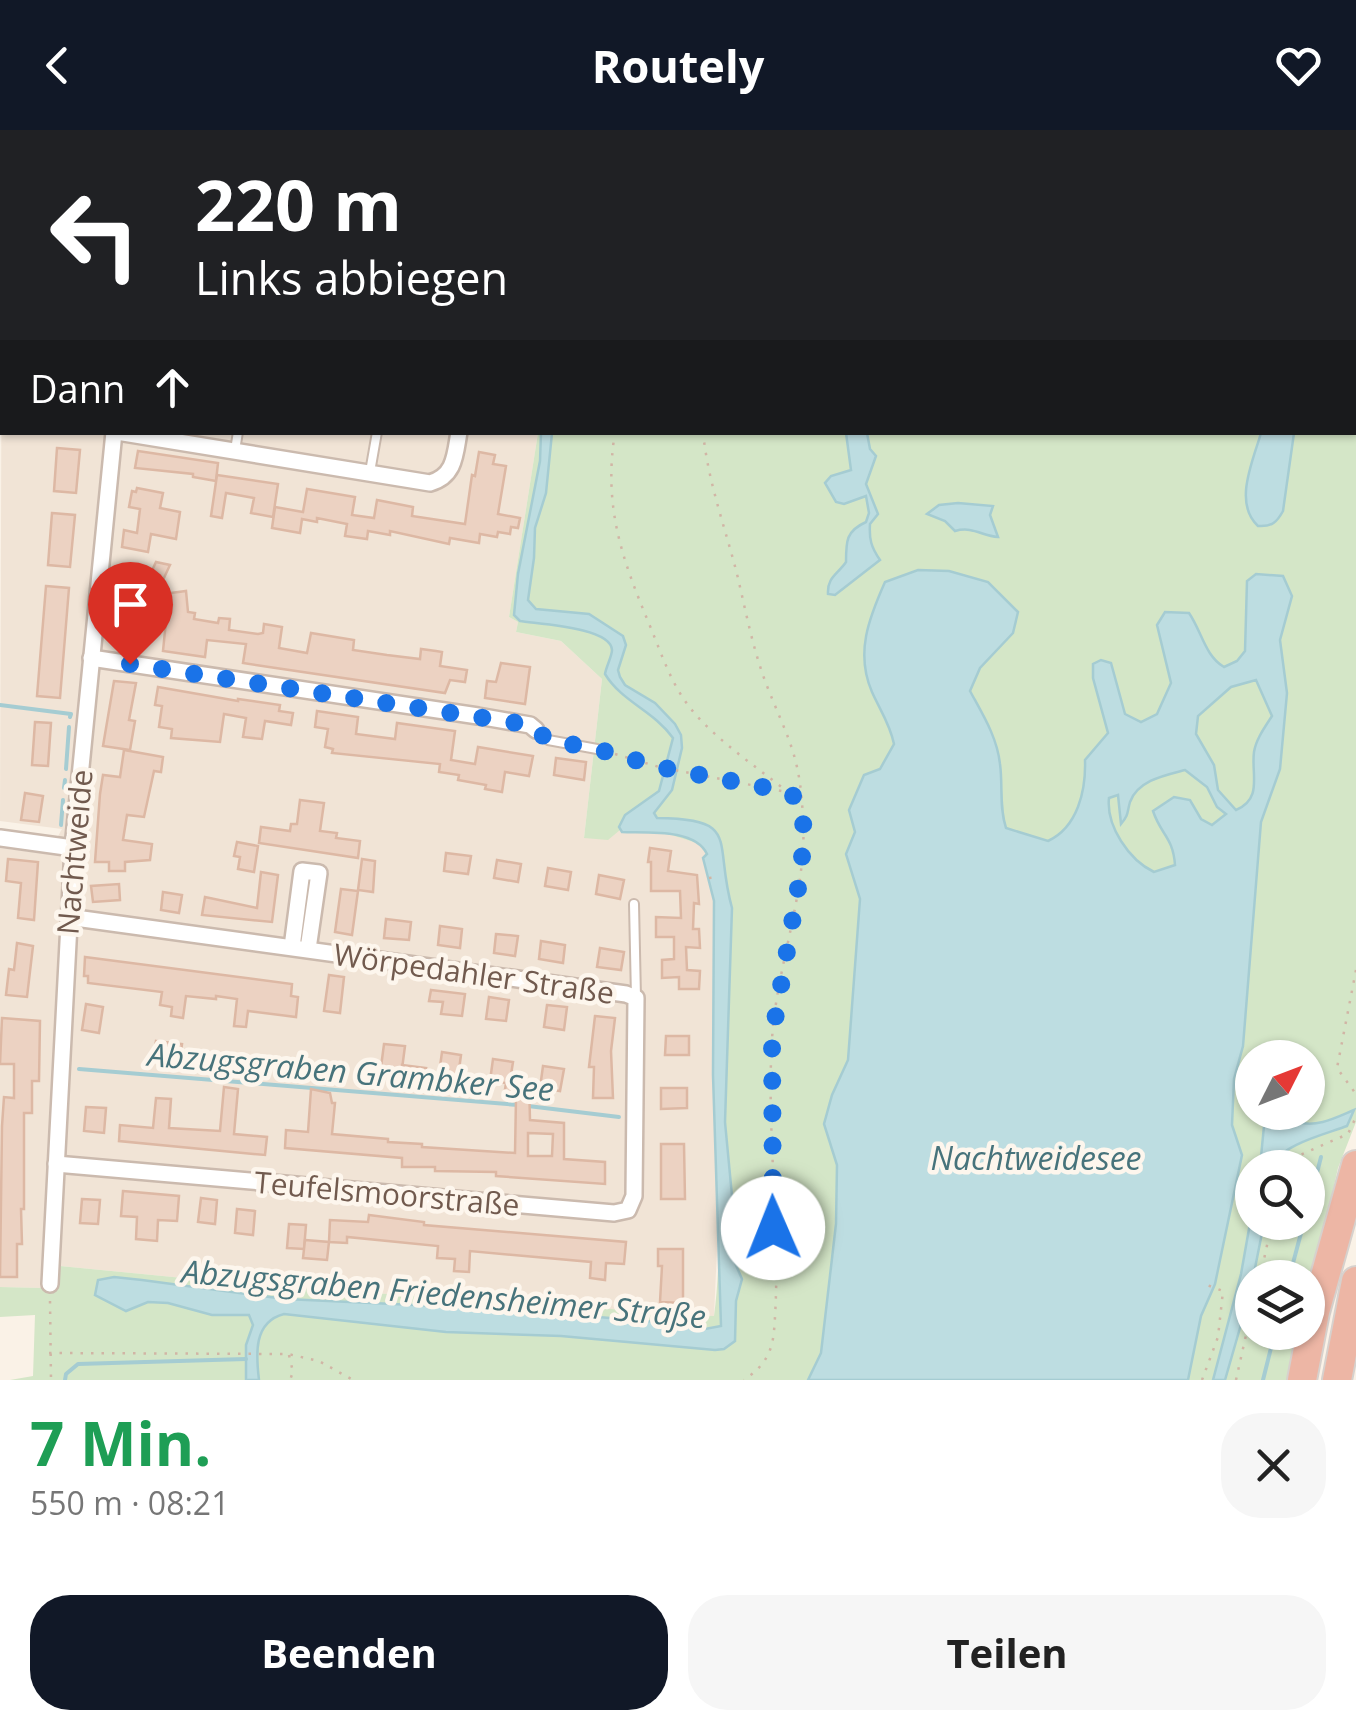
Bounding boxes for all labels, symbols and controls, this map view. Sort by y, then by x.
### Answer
text: Routely [592,35,764,96]
icon: back [30,38,85,93]
icon: heart [1271,38,1326,93]
text: 220 m [195,156,402,252]
icon: left [30,170,160,300]
text: Links abbiegen [195,247,508,308]
icon: ahead [145,360,200,415]
text: Dann [30,362,125,414]
pin [88,562,173,665]
icon: arrive [103,577,158,632]
street label: Nachtweide [46,768,102,936]
street label: Wörpedahler Straße [331,933,617,1013]
water label: Abzugsgraben Grambker See [144,1032,556,1110]
north arrow [1235,1040,1325,1130]
map controls [1235,1040,1325,1350]
water label: Nachtweidesee [930,1136,1142,1179]
button: search [1235,1150,1325,1240]
street label: Teufelsmoorstraße [253,1161,521,1225]
position arrow [721,1176,825,1280]
water label: Abzugsgraben Friedensheimer Straße [178,1248,708,1337]
button: layers [1235,1260,1325,1350]
text: 7 Min. [30,1402,211,1484]
button: close [1221,1413,1326,1518]
text: 550 m · 08:21 [30,1481,229,1524]
button: Beenden [30,1595,668,1710]
button: Teilen [688,1595,1326,1710]

